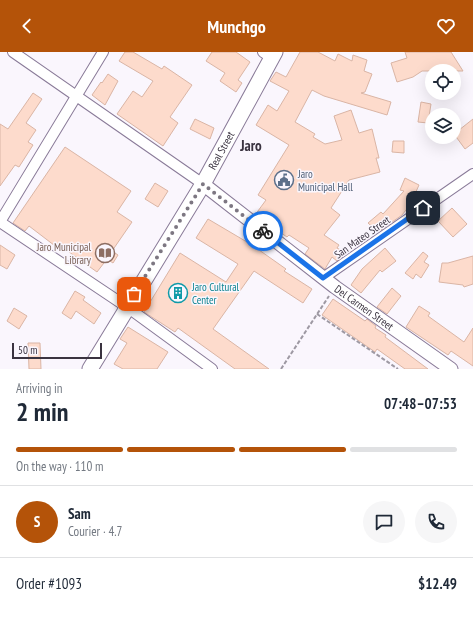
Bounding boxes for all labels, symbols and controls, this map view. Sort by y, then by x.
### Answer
icon: back [16,15,38,37]
text: Munchgo [207,15,266,38]
icon: heart [435,15,457,37]
map controls [425,64,461,144]
button: locate [425,64,461,100]
button: layers [425,108,461,144]
street label: Real Street [205,129,237,172]
district label: Jaro [239,136,262,155]
place label: Jaro Municipal Hall [297,167,353,194]
public building icon: Jaro Municipal Hall [273,169,295,191]
pin [406,191,440,225]
icon: home [412,197,434,219]
courier [243,211,283,251]
street label: San Mateo Street [331,213,393,261]
icon: bike [252,220,274,242]
place label: Jaro Municipal Library [36,240,92,267]
library icon: Jaro Municipal Library [94,242,116,264]
pin [117,277,151,311]
place label: Jaro Cultural Center [191,280,240,307]
building icon: Jaro Cultural Center [167,282,189,304]
street label: Del Carmen Street [332,282,396,333]
icon: bag [123,283,145,305]
scale bar [12,341,102,360]
text: 50 m [18,343,37,357]
text: Arriving in [16,380,63,397]
text: 07:48–07:53 [384,394,457,413]
text: 2 min [16,395,69,428]
text: On the way · 110 m [16,458,103,475]
button: chat [363,501,405,543]
button: phone [415,501,457,543]
text: Sam [68,504,91,523]
text: S [34,512,40,531]
text: Courier · 4.7 [68,523,122,540]
text: Order #1093 [16,574,82,593]
text: $12.49 [418,574,457,593]

